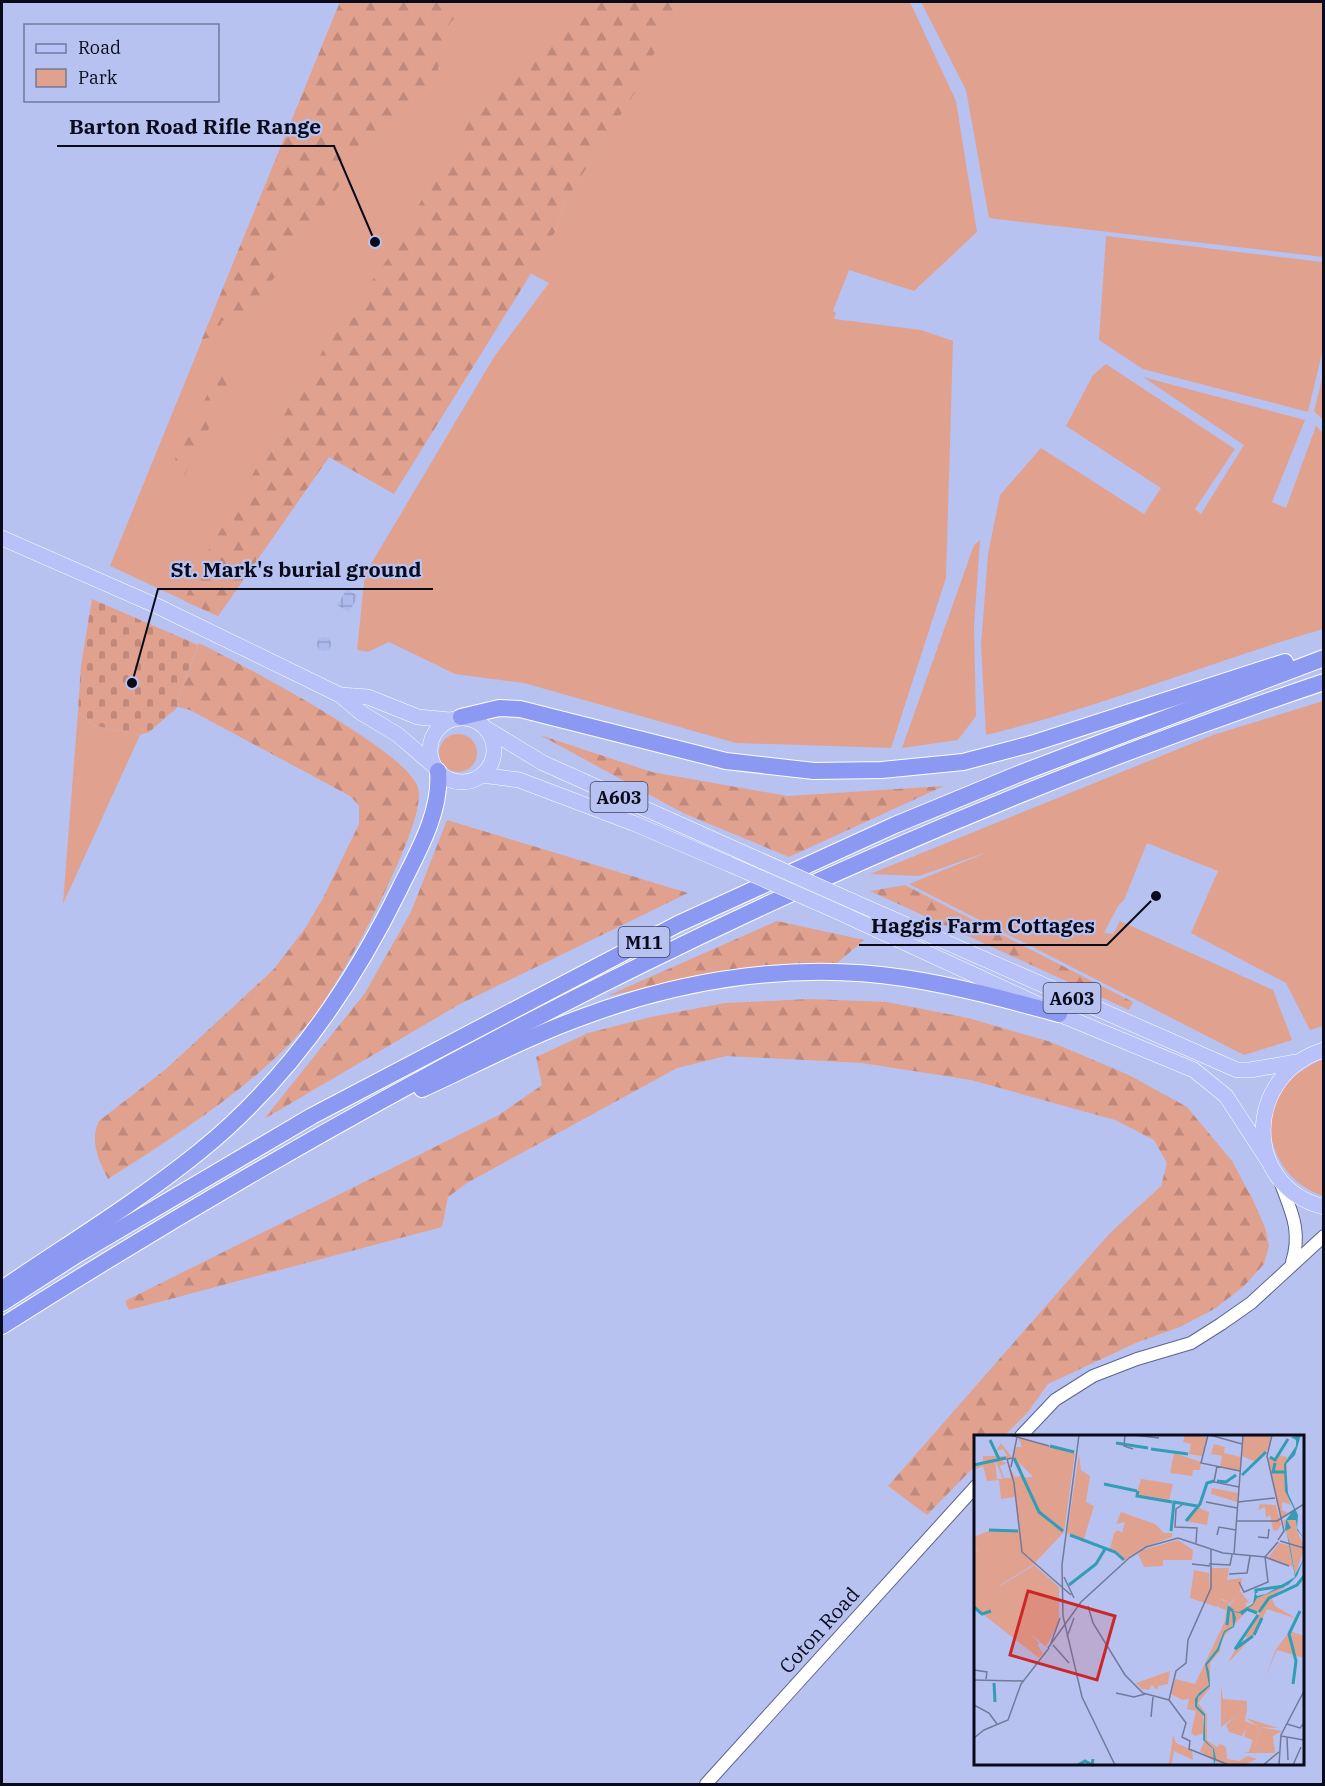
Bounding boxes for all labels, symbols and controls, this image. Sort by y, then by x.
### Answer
legend [24,24,219,102]
text: Road [78,36,121,59]
text: Park [78,66,118,89]
callout: Barton Road Rifle Range [57,107,334,146]
text: Barton Road Rifle Range [69,112,321,140]
callout: St. Mark's burial ground [158,550,433,589]
text: St. Mark's burial ground [170,555,422,583]
road number: A603 [590,782,648,812]
callout: Haggis Farm Cottages [859,906,1107,945]
text: Haggis Farm Cottages [871,911,1095,939]
road number: M11 [618,927,670,957]
road number: A603 [1044,983,1100,1013]
inset map [974,1435,1304,1765]
street label: Coton Road [773,1581,865,1679]

